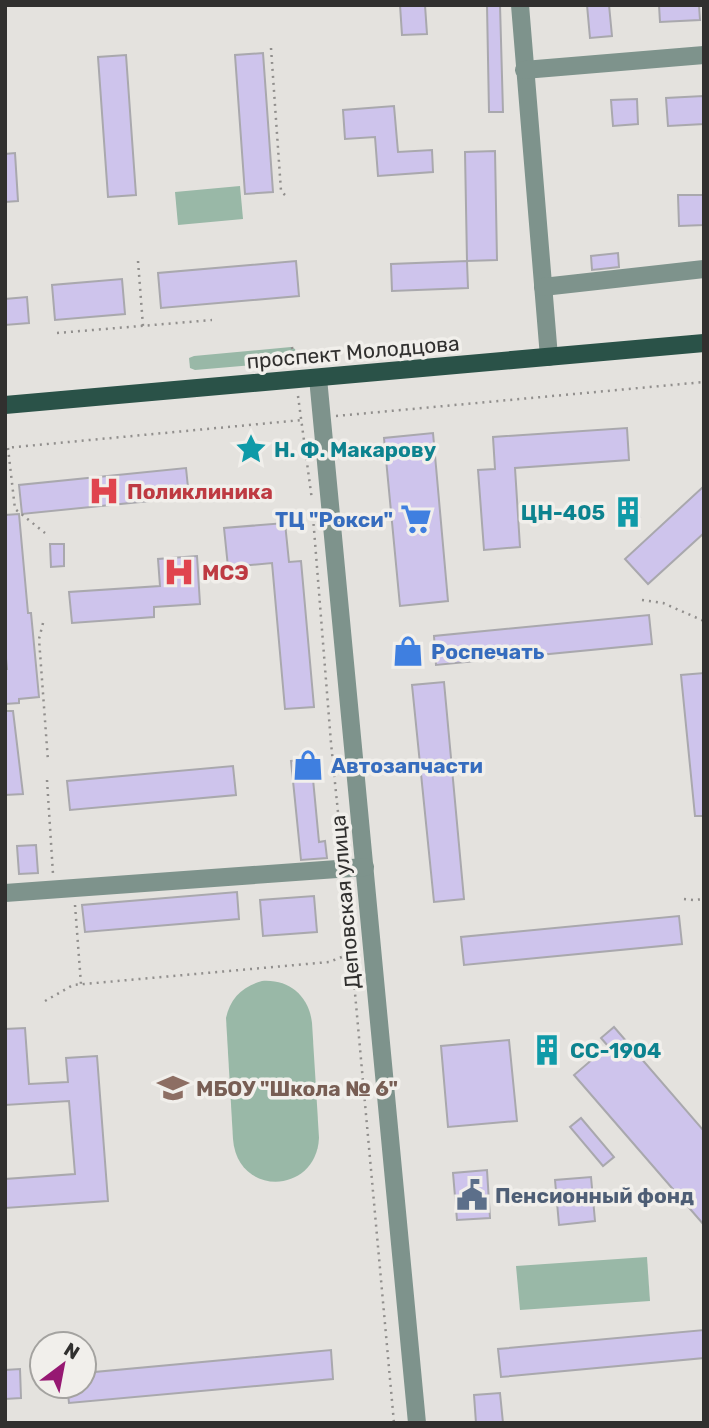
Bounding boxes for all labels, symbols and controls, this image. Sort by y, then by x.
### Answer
street label: проспект Молодцова [245,330,461,374]
place icon: Н. Ф. Макарову [234,432,268,466]
place label: Н. Ф. Макарову [274,437,437,462]
hospital icon: Поликлиника [87,474,121,508]
place label: Поликлиника [127,479,273,504]
building icon: ЦН-405 [611,495,645,529]
place label: ЦН-405 [521,500,605,525]
supermarket icon: ТЦ "Рокси" [399,502,433,536]
place label: ТЦ "Рокси" [275,507,393,532]
hospital icon: МСЭ [162,555,196,589]
place label: МСЭ [202,560,249,585]
shop icon: Роспечать [391,634,425,668]
place label: Роспечать [431,639,545,664]
shop icon: Автозапчасти [291,748,325,782]
place label: Автозапчасти [331,753,483,778]
street label: Деповская улица [325,814,365,990]
building icon: СС-1904 [530,1033,564,1067]
place label: СС-1904 [570,1038,661,1063]
school or university icon: МБОУ "Школа № 6" [156,1071,190,1105]
place label: МБОУ "Школа № 6" [196,1076,398,1101]
public building icon: Пенсионный фонд [455,1178,489,1212]
place label: Пенсионный фонд [495,1183,694,1208]
north arrow [28,1330,98,1400]
text: N [60,1338,84,1364]

